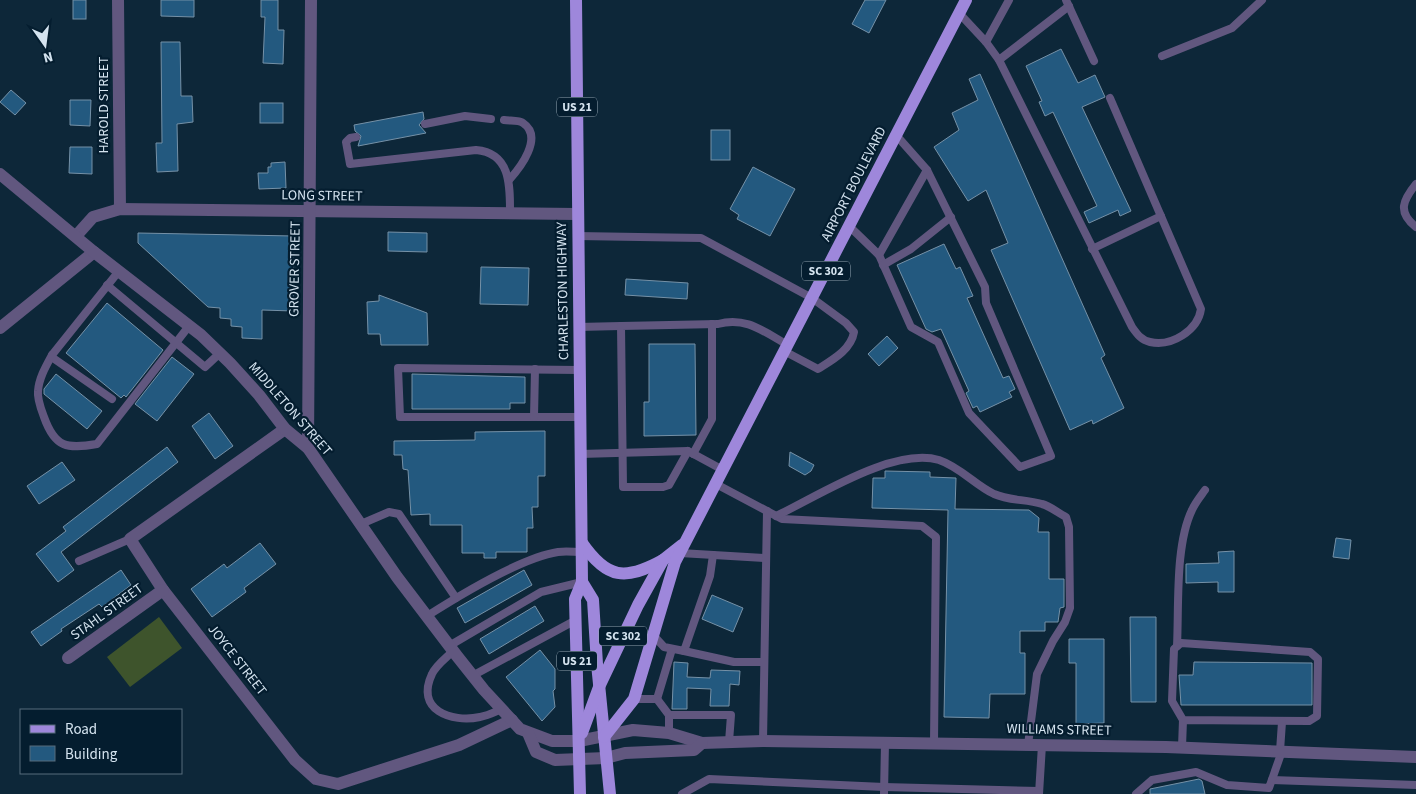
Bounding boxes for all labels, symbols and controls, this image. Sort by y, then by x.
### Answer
north arrow [20,20,70,70]
text: N [41,46,55,67]
street label: HAROLD STREET [94,56,114,154]
road number: US 21 [557,98,597,116]
street label: AIRPORT BOULEVARD [816,123,892,245]
street label: LONG STREET [281,185,363,207]
street label: GROVER STREET [284,220,306,317]
street label: CHARLESTON HIGHWAY [552,221,574,360]
road number: SC 302 [802,262,850,280]
street label: MIDDLETON STREET [244,358,337,461]
street label: STAHL STREET [67,579,148,645]
street label: JOYCE STREET [203,620,271,700]
road number: SC 302 [599,626,647,646]
road number: US 21 [557,651,597,670]
legend [20,709,182,774]
text: Road [65,719,97,740]
street label: WILLIAMS STREET [1006,719,1112,741]
text: Building [65,744,118,765]

